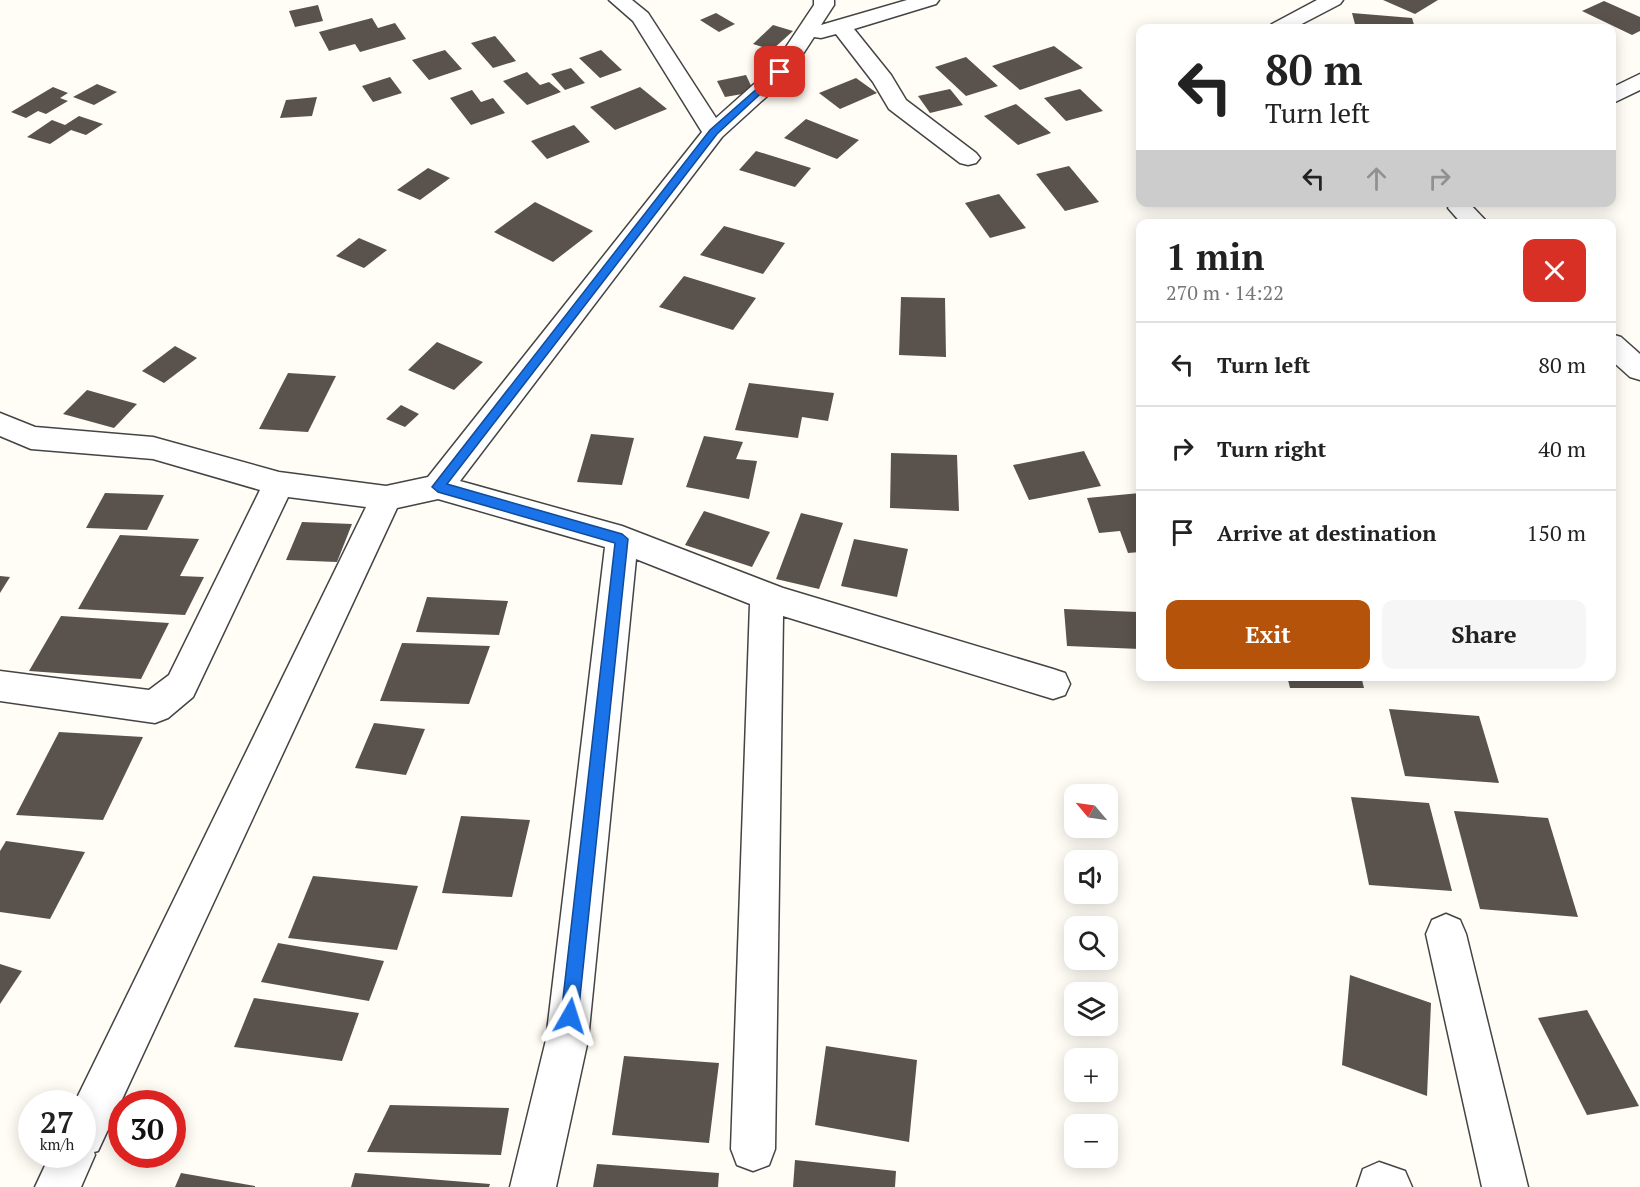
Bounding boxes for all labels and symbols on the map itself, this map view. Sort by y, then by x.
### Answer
pin [754,46,805,97]
north arrow [1064,784,1118,838]
position arrow [538,984,602,1048]
speed limit sign: 30 [108,1090,186,1168]

